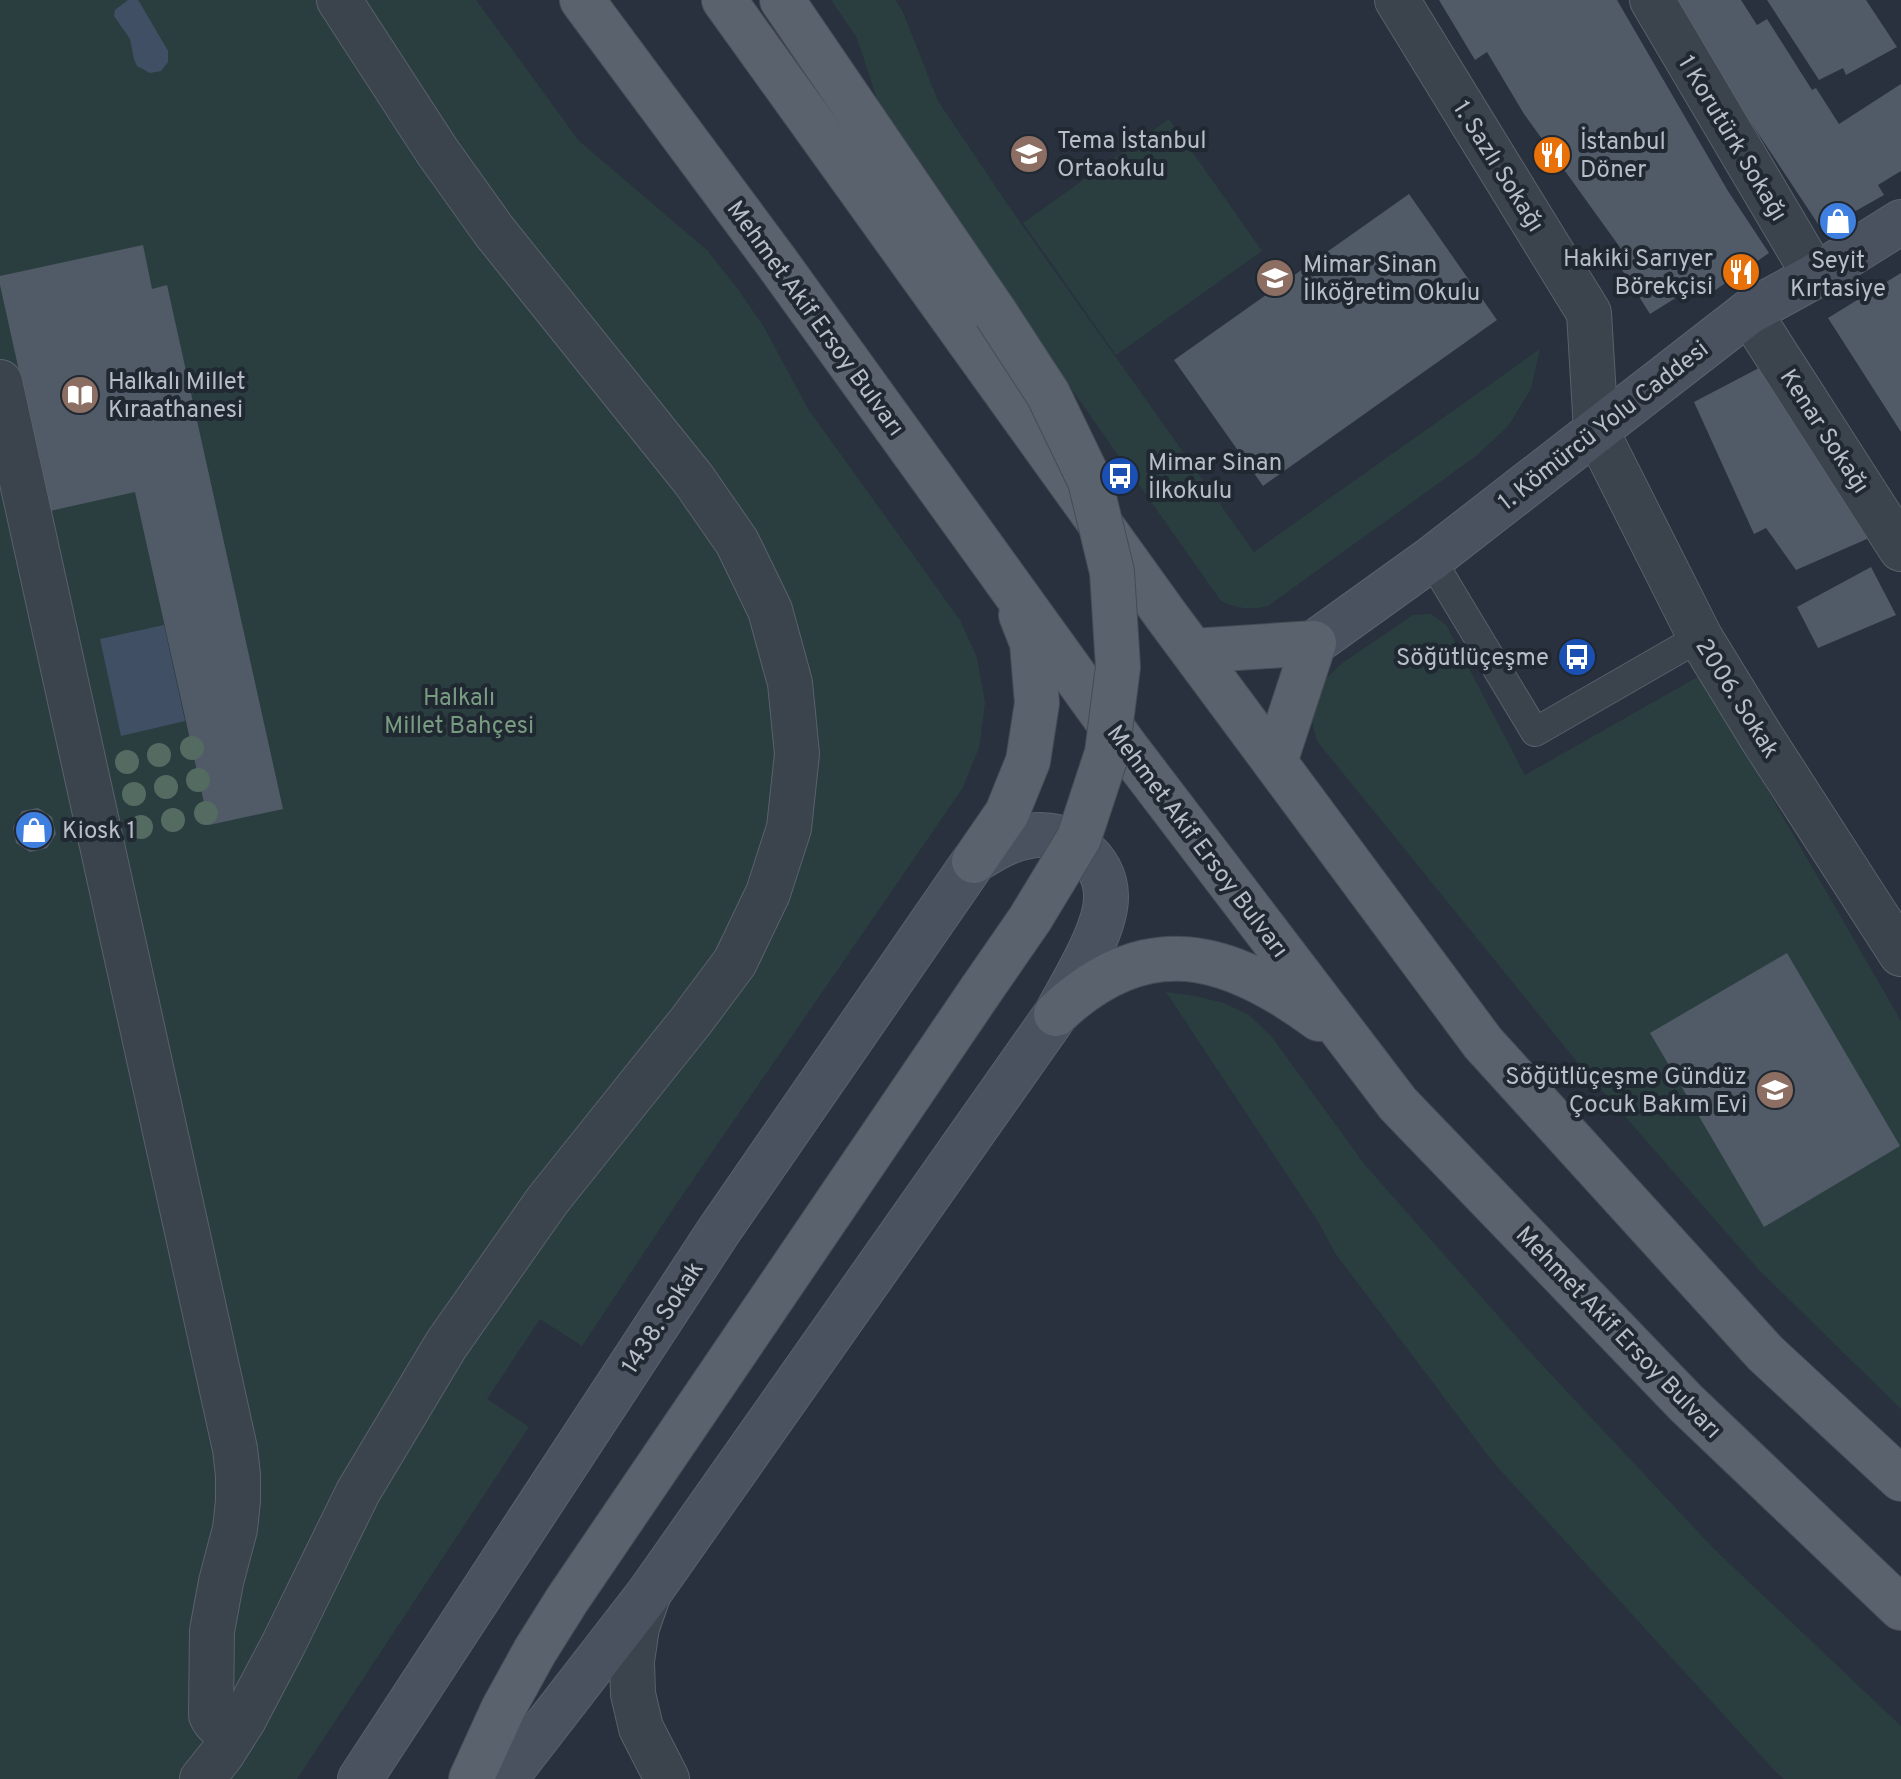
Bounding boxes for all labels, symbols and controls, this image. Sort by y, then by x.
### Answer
street label: 1 Korutürk Sokağı [1670,51,1793,227]
street label: 1. Sazlı Sokağı [1445,96,1550,238]
place label: Tema İstanbul Ortaokulu [1057,126,1207,185]
place label: İstanbul Döner [1580,127,1666,186]
school or university icon: Tema İstanbul Ortaokulu [1008,133,1050,175]
restaurant icon: İstanbul Döner [1531,134,1573,176]
street label: Mehmet Akif Ersoy Bulvarı [719,196,910,443]
shop icon: Seyit Kırtasiye [1817,200,1859,242]
place label: Hakiki Sarıyer Börekçisi [1563,245,1713,303]
place label: Seyit Kırtasiye [1790,247,1886,305]
place label: Mimar Sinan İlköğretim Okulu [1303,251,1480,309]
restaurant icon: Hakiki Sarıyer Börekçisi [1720,251,1762,293]
school or university icon: Mimar Sinan İlköğretim Okulu [1254,257,1296,299]
street label: 1. Kömürcü Yolu Caddesi [1493,335,1715,518]
street label: Kenar Sokağı [1772,364,1875,500]
place label: Halkalı Millet Kıraathanesi [108,368,246,426]
library icon: Halkalı Millet Kıraathanesi [59,374,101,416]
place label: Mimar Sinan İlkokulu [1148,449,1282,507]
bus stop icon: Mimar Sinan İlkokulu [1099,455,1141,497]
street label: 2006. Sokak [1688,634,1785,764]
bus stop icon: Söğütlüçeşme [1556,636,1598,678]
place label: Söğütlüçeşme [1396,644,1549,674]
park label: Halkalı Millet Bahçesi [384,684,534,742]
street label: Mehmet Akif Ersoy Bulvarı [1099,720,1294,964]
shop icon: Kiosk 1 [13,809,55,851]
place label: Kiosk 1 [62,817,136,847]
place label: Söğütlüçeşme Gündüz Çocuk Bakım Evi [1505,1063,1747,1121]
school or university icon: Söğütlüçeşme Gündüz Çocuk Bakım Evi [1754,1069,1796,1111]
street label: Mehmet Akif Ersoy Bulvarı [1508,1221,1727,1446]
street label: 1438. Sokak [616,1256,711,1380]

